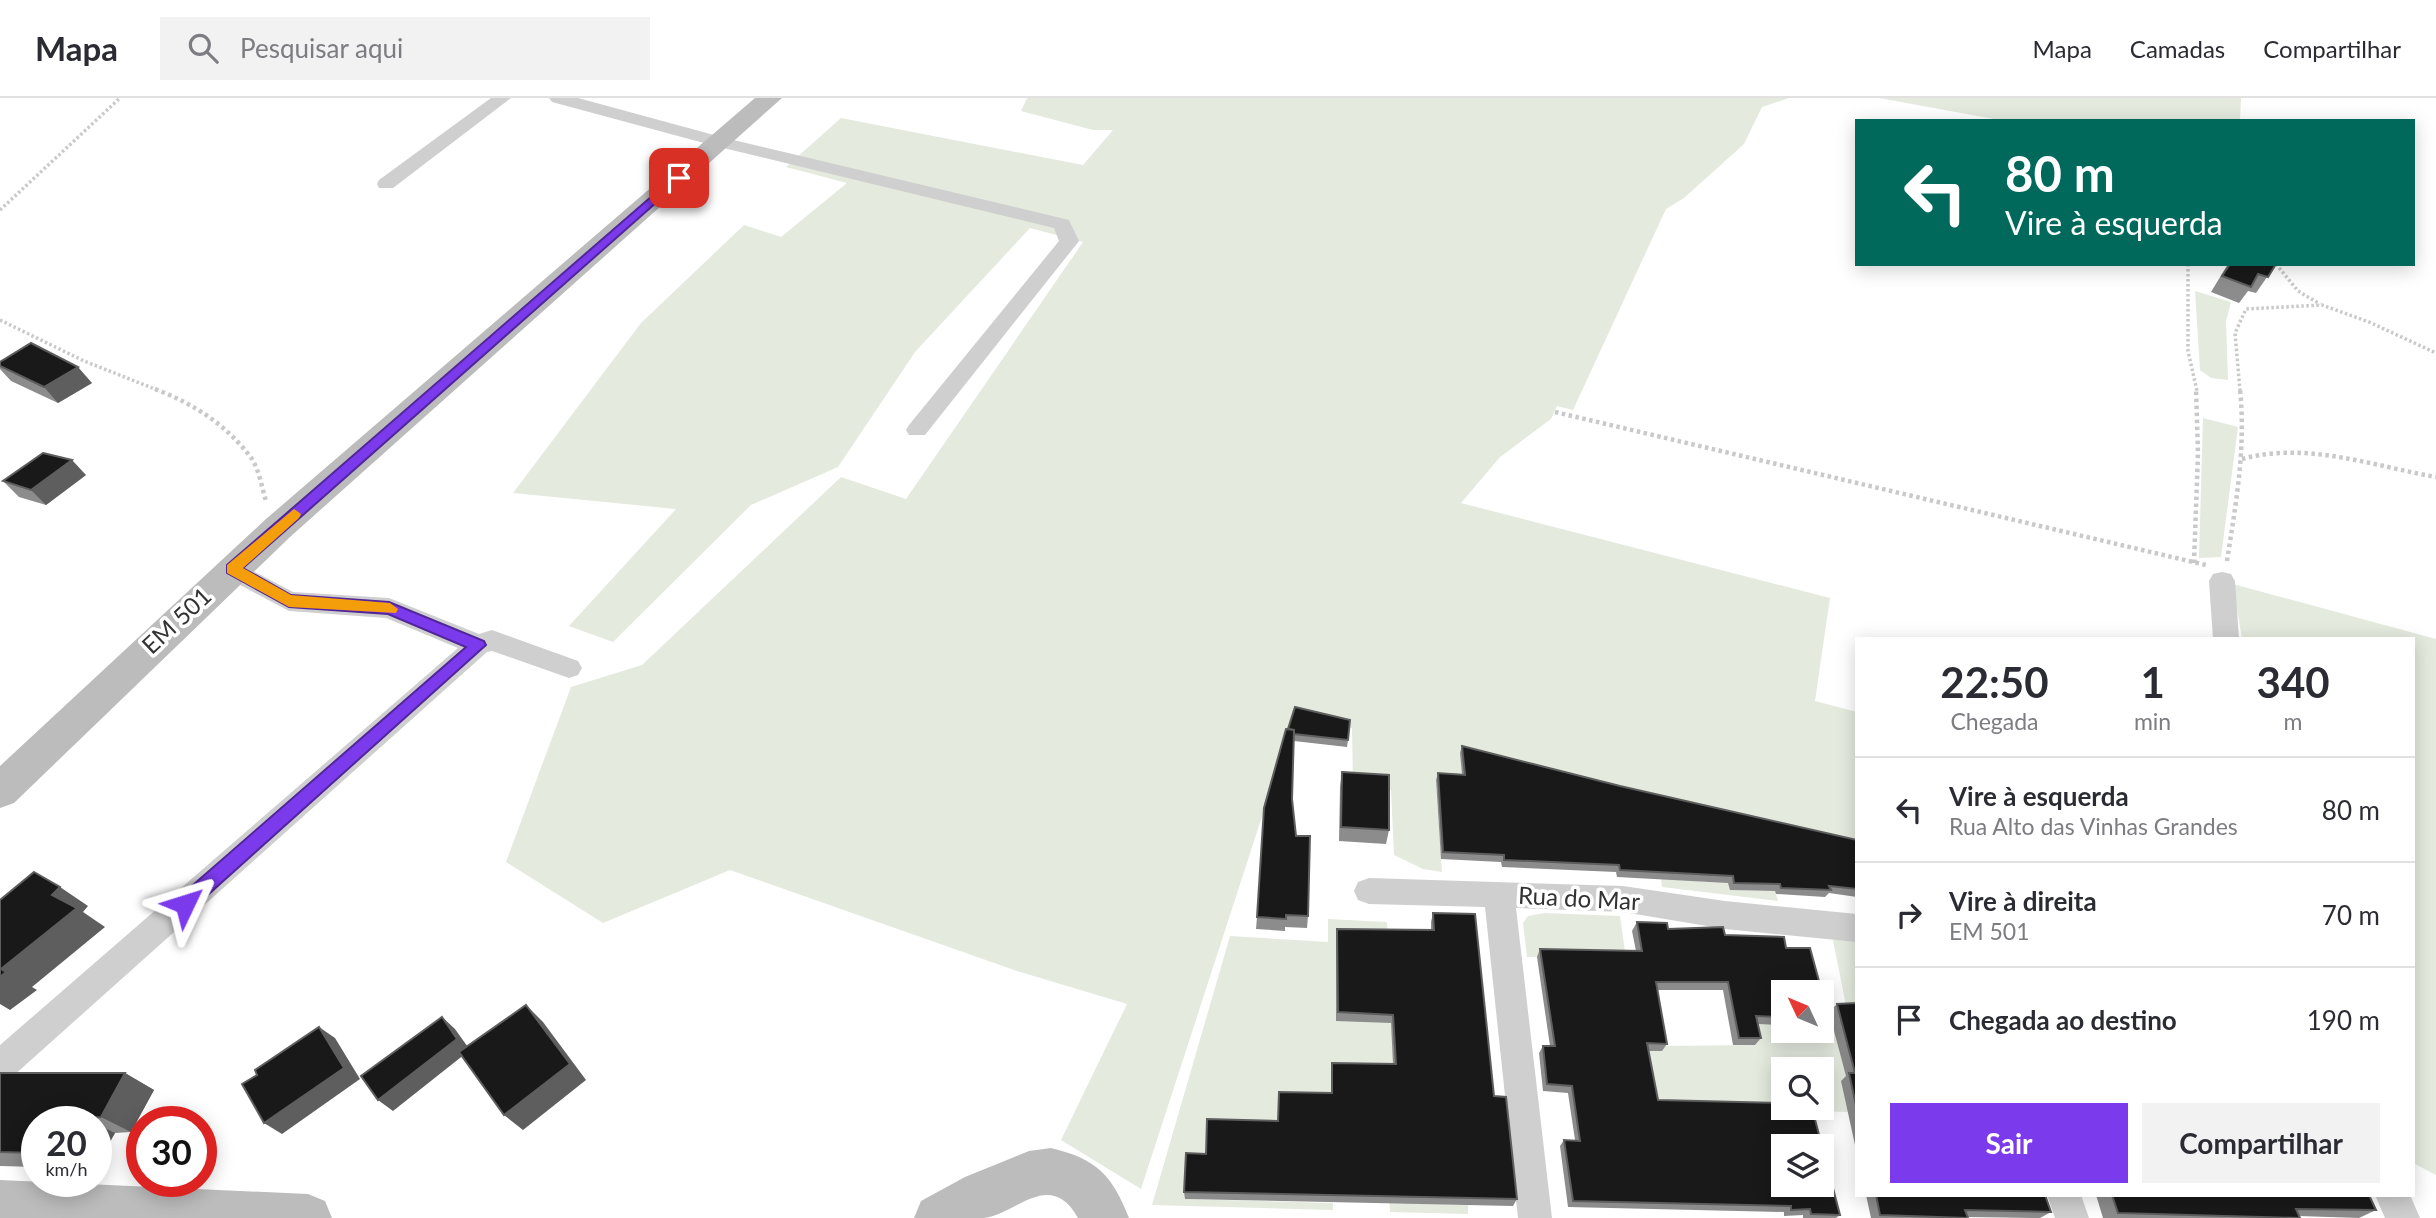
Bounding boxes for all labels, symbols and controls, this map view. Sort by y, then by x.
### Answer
search box [160,17,650,80]
text: Mapa [35,28,118,68]
icon: search [184,29,222,67]
text: Pesquisar aqui [240,32,403,64]
text: Mapa [2033,34,2092,63]
text: Camadas [2130,34,2225,63]
text: Compartilhar [2263,34,2401,63]
text: 80 m [2005,144,2115,202]
icon: left [1890,147,1981,238]
pin [649,148,709,208]
icon: arrive [660,159,698,197]
text: Vire à esquerda [2005,203,2223,242]
street label: EM 501 [135,581,217,659]
text: 22:50 [1940,657,2049,707]
text: 1 [2140,657,2165,707]
text: 340 [2257,657,2330,707]
text: Chegada [1950,707,2038,735]
text: min [2134,707,2171,735]
text: m [2284,707,2303,735]
text: Vire à esquerda [1949,780,2129,812]
icon: left [1890,791,1928,829]
text: 80 m [2322,794,2380,826]
text: Rua Alto das Vinhas Grandes [1949,812,2238,840]
position arrow [148,867,222,941]
street label: Rua do Mar [1518,880,1641,915]
text: Vire à direita [1949,885,2097,917]
icon: right [1890,896,1928,934]
text: 70 m [2322,899,2380,931]
text: EM 501 [1949,917,2030,945]
north arrow [1771,980,1834,1043]
map controls [1771,980,1834,1197]
icon: arrive [1890,1001,1928,1039]
text: Chegada ao destino [1949,1004,2177,1036]
text: 190 m [2307,1004,2380,1036]
button: search [1771,1057,1834,1120]
button: Sair [1890,1103,2128,1183]
button: Compartilhar [2142,1103,2380,1183]
speed limit sign: 30 [126,1106,217,1197]
text: 20 [46,1121,87,1163]
button: layers [1771,1134,1834,1197]
text: km/h [45,1158,88,1180]

